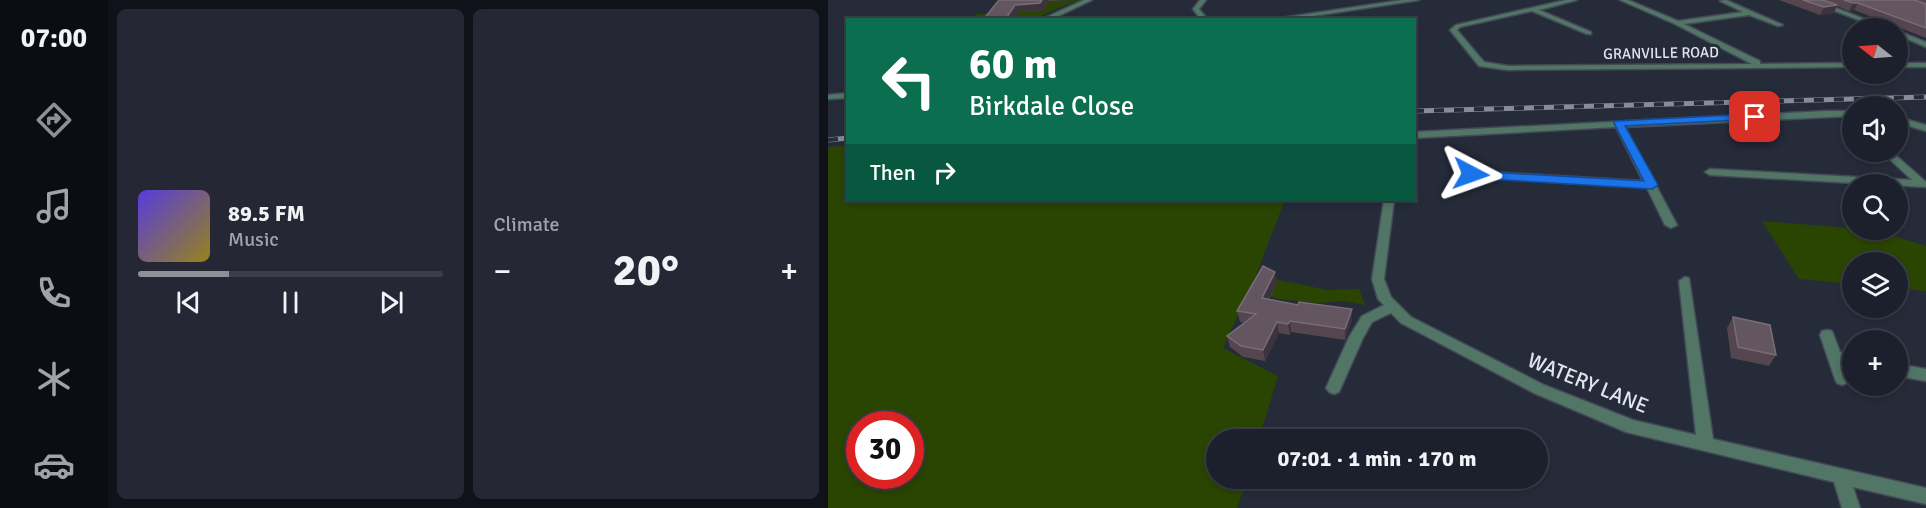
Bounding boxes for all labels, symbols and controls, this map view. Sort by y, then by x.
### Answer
north arrow [1842,18,1908,84]
map controls [1842,18,1908,396]
text: 07:00 [21,22,87,55]
text: 60 m [969,39,1058,90]
icon: left [870,42,948,120]
street label: GRANVILLE ROAD [1603,43,1719,63]
text: Birkdale Close [969,90,1134,123]
pin [1729,91,1780,142]
button: sound [1842,96,1908,162]
icon: directions [33,99,75,141]
icon: arrive [1738,100,1771,133]
position arrow [1439,142,1503,206]
icon: right [928,156,961,189]
text: Then [870,159,916,186]
button: search [1842,174,1908,240]
icon: music [33,185,75,227]
text: 89.5 FM [228,200,305,227]
text: Climate [494,212,559,237]
text: Music [228,227,279,252]
text: 20° [612,243,679,298]
text: − [494,251,511,292]
text: + [780,251,798,292]
button: layers [1842,252,1908,318]
icon: phone [33,272,75,314]
icon: previous [172,286,205,319]
icon: pause [274,286,307,319]
icon: next [375,286,408,319]
button: + [1842,330,1908,396]
street label: WATERY LANE [1524,347,1652,419]
icon: climate [33,358,75,400]
speed limit sign: 30 [846,411,924,489]
icon: car [33,444,75,486]
text: 07:01 · 1 min · 170 m [1277,445,1477,472]

